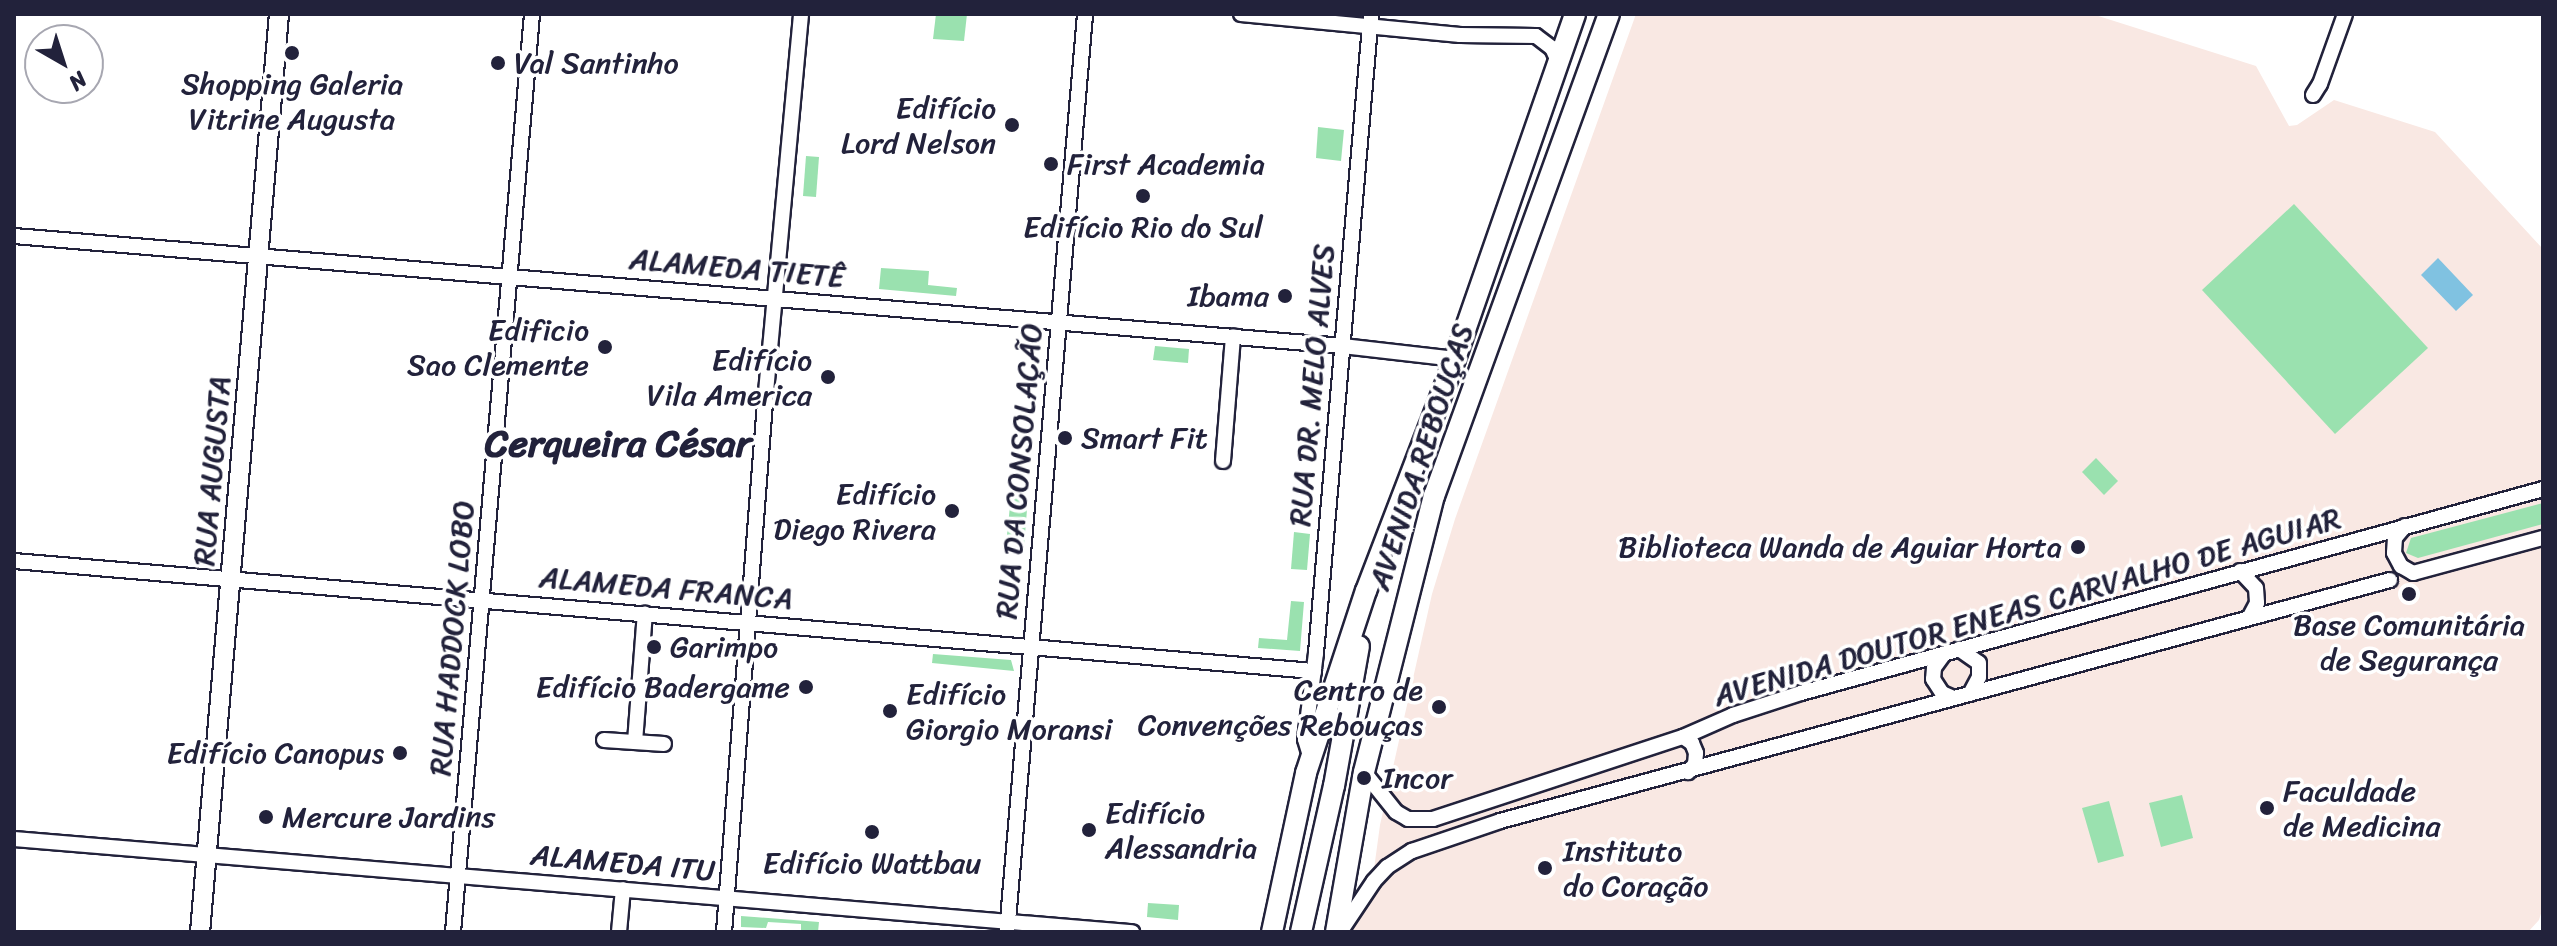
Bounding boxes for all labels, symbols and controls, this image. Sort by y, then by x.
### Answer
north arrow [24,24,104,104]
marker: Shopping Galeria Vitrine Augusta [283,44,301,62]
place label: Val Santinho [514,45,679,81]
marker: Val Santinho [489,54,507,72]
text: N [60,62,96,101]
place label: Shopping Galeria Vitrine Augusta [181,66,403,136]
place label: Edifício Lord Nelson [841,90,996,160]
marker: Edifício Lord Nelson [1003,116,1021,134]
place label: First Academia [1067,146,1265,182]
marker: First Academia [1042,155,1060,173]
marker: Edifício Rio do Sul [1134,187,1152,205]
place label: Edifício Rio do Sul [1023,209,1263,245]
street label: ALAMEDA TIETÊ [627,241,847,295]
street label: RUA DR. MELO ALVES [1282,242,1342,528]
place label: Ibama [1187,278,1269,314]
marker: Ibama [1276,287,1294,305]
place label: Edificio Sao Clemente [407,312,589,382]
street label: AVENIDA REBOUÇAS [1361,320,1481,594]
street label: RUA DA CONSOLAÇÃO [988,322,1050,620]
marker: Edificio Sao Clemente [596,338,614,356]
place label: Edifício Vila America [646,342,812,412]
marker: Edifício Vila America [819,368,837,386]
street label: RUA AUGUSTA [186,374,238,568]
place label: Smart Fit [1081,420,1208,456]
district label: Cerqueira César [485,421,751,467]
marker: Smart Fit [1056,429,1074,447]
place label: Edifício Diego Rivera [773,476,936,546]
street label: RUA HADDOCK LOBO [422,499,482,777]
street label: AVENIDA DOUTOR ENEAS CARVALHO DE AGUIAR [1709,500,2345,714]
marker: Edifício Diego Rivera [943,502,961,520]
place label: Biblioteca Wanda de Aguiar Horta [1618,529,2062,565]
marker: Biblioteca Wanda de Aguiar Horta [2069,538,2087,556]
street label: ALAMEDA FRANCA [538,559,794,617]
marker: Base Comunitária de Segurança [2400,585,2418,603]
place label: Base Comunitária de Segurança [2293,607,2525,678]
place label: Garimpo [670,629,778,665]
marker: Garimpo [645,638,663,656]
place label: Edifício Badergame [536,669,790,705]
place label: Centro de Convenções Rebouças [1136,672,1423,742]
place label: Edifício Giorgio Moransi [906,676,1111,746]
marker: Edifício Badergame [797,678,815,696]
marker: Centro de Convenções Rebouças [1430,698,1448,716]
marker: Edifício Giorgio Moransi [881,702,899,720]
place label: Edifício Canopus [167,735,384,771]
marker: Edifício Canopus [391,744,409,762]
place label: Incor [1382,760,1453,796]
marker: Incor [1353,767,1375,789]
place label: Faculdade de Medicina [2283,773,2441,844]
place label: Edifício Alessandria [1105,795,1257,866]
place label: Mercure Jardins [282,799,495,835]
marker: Faculdade de Medicina [2258,799,2276,817]
marker: Mercure Jardins [257,808,275,826]
marker: Edifício Alessandria [1080,821,1098,839]
marker: Edifício Wattbau [863,823,881,841]
place label: Instituto do Coração [1563,833,1708,904]
street label: ALAMEDA ITU [527,837,719,889]
place label: Edifício Wattbau [763,845,981,881]
marker: Instituto do Coração [1534,857,1556,879]

